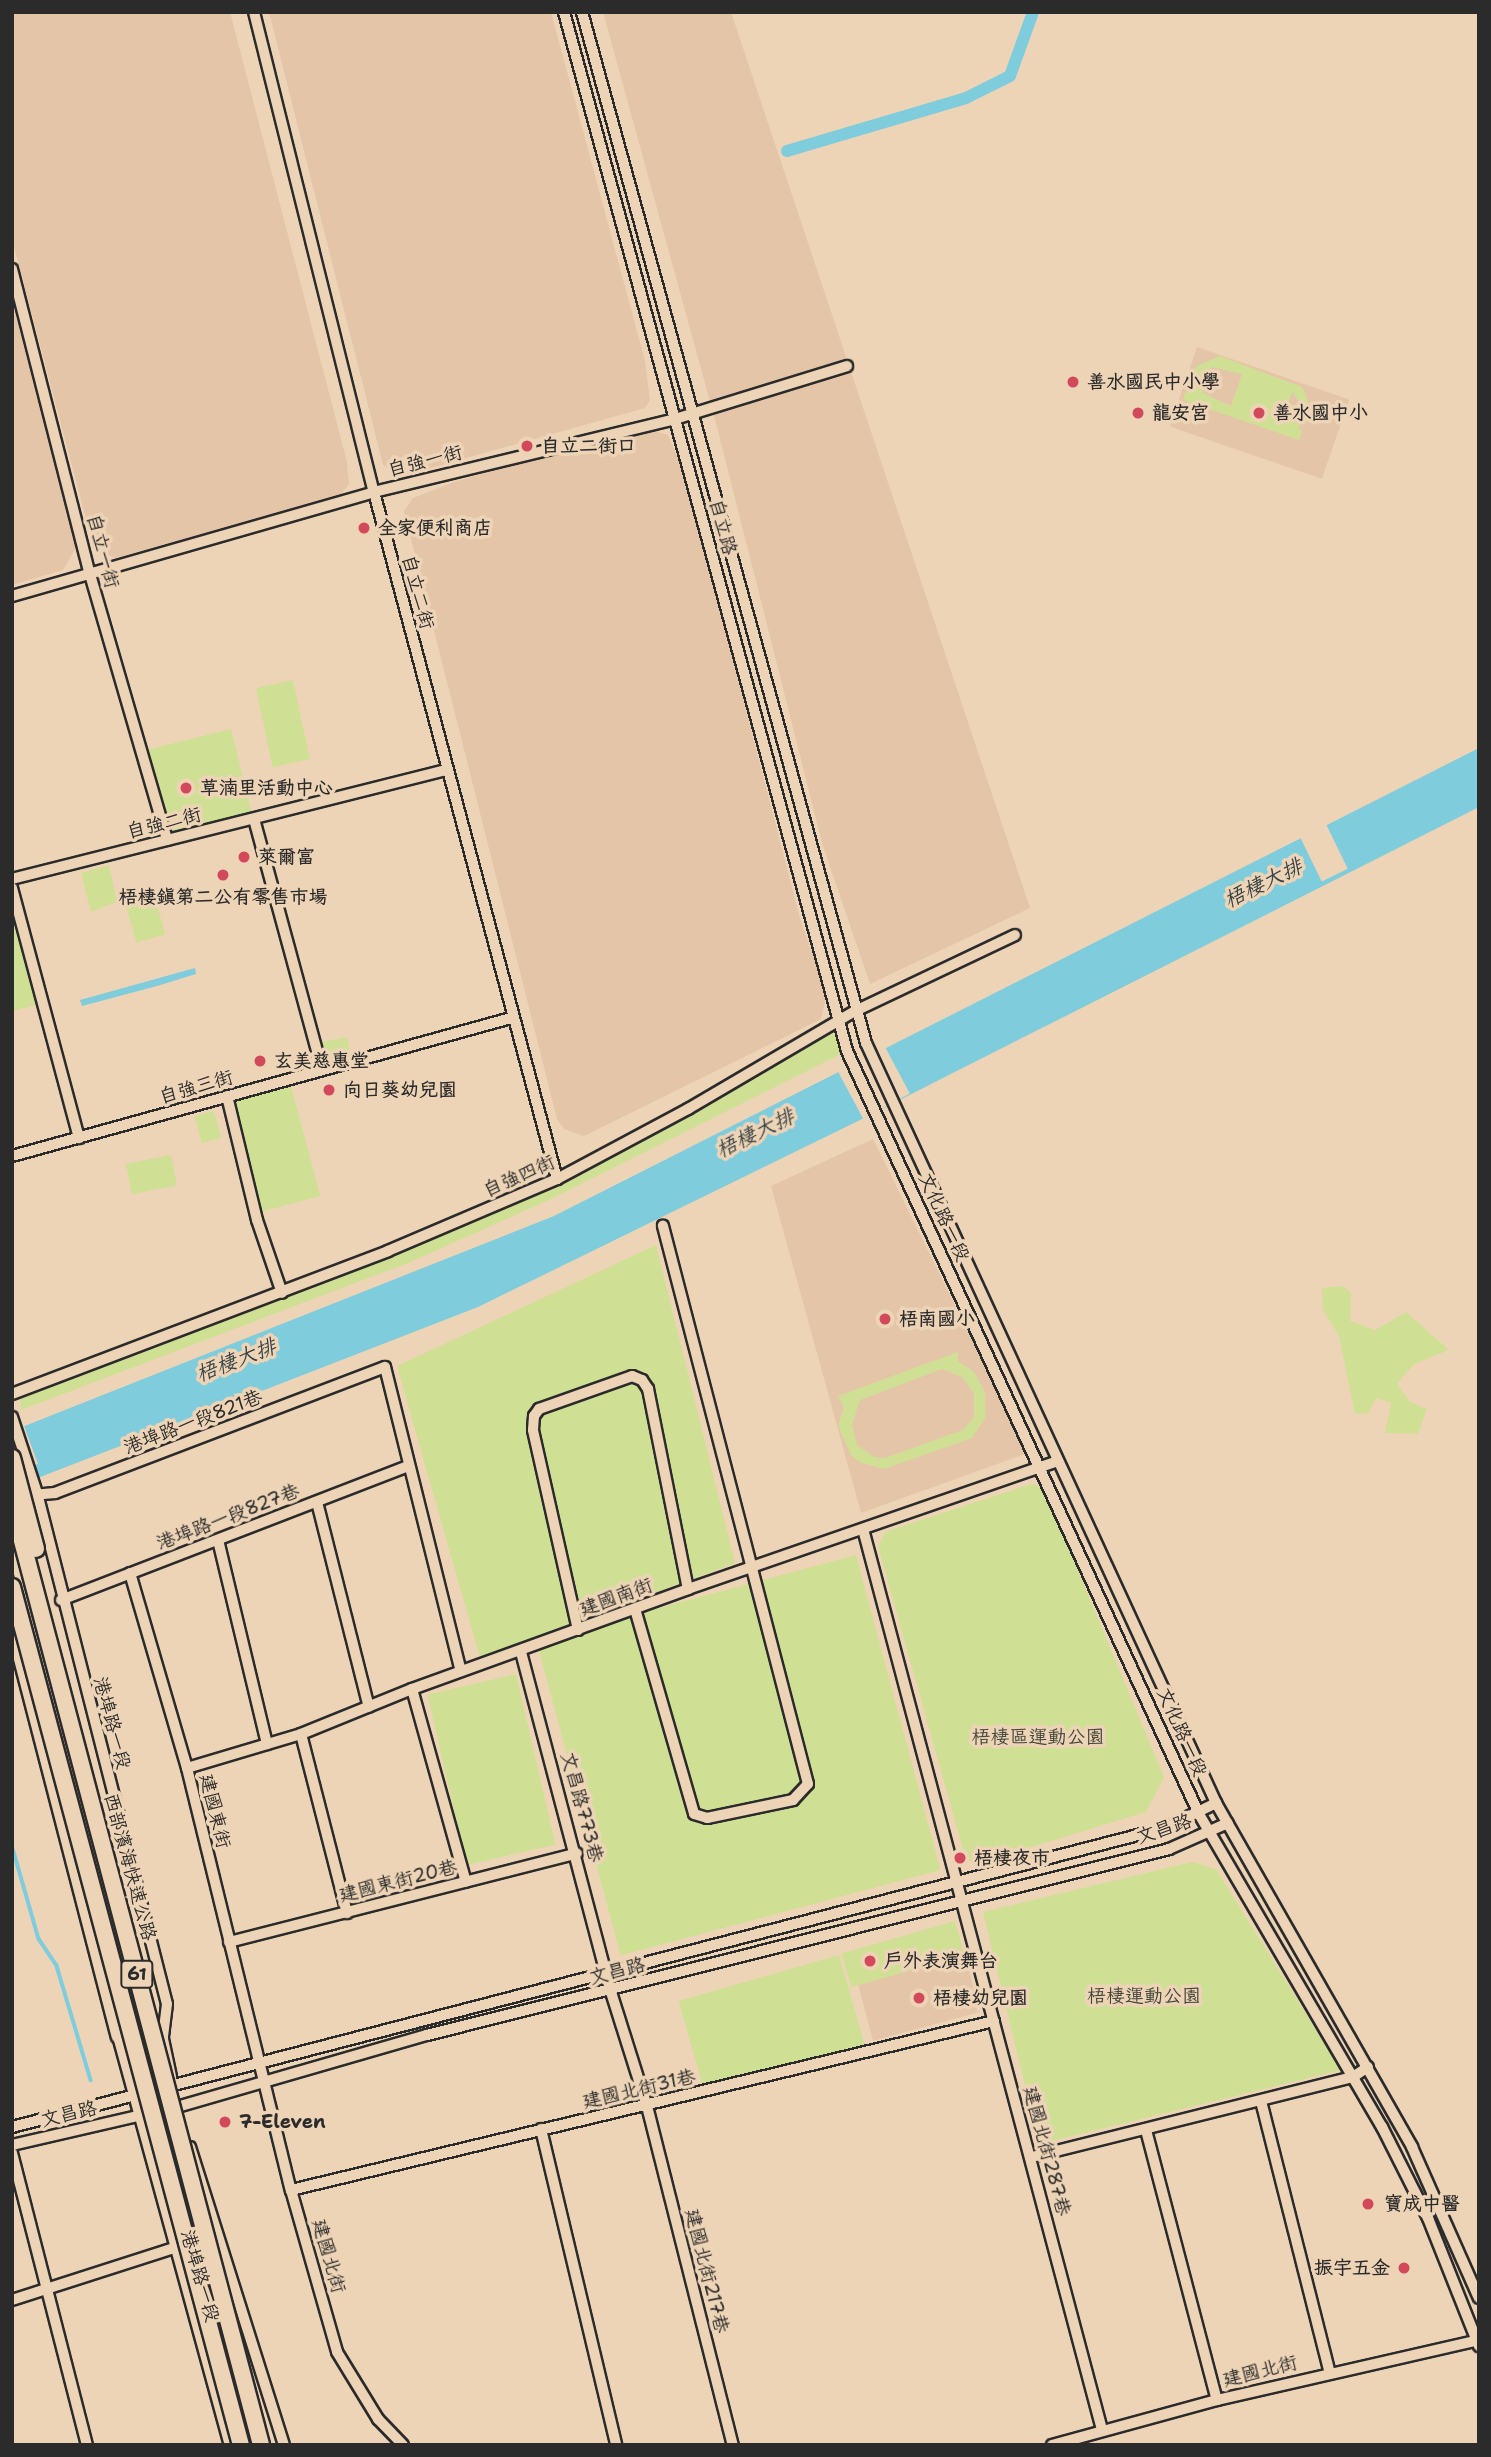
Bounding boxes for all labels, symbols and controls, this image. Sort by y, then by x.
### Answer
place label: 善水國民中小學 [1087,371,1220,393]
marker: 善水國民中小學 [1065,374,1081,390]
place label: 龍安宮 [1152,402,1209,424]
place label: 善水國中小 [1273,402,1368,424]
marker: 龍安宮 [1130,405,1146,421]
marker: 善水國中小 [1251,405,1267,421]
place label: 自立二街口 [541,435,636,457]
marker: 自立二街口 [519,438,535,454]
street label: 自強一街 [385,441,465,481]
street label: 自立路 [705,497,741,557]
street label: 自立一街 [82,511,124,591]
place label: 全家便利商店 [378,517,492,539]
marker: 全家便利商店 [356,520,372,536]
street label: 自立二街 [397,552,439,632]
place label: 草湳里活動中心 [200,777,333,799]
marker: 草湳里活動中心 [178,780,194,796]
street label: 自強二街 [124,803,204,843]
place label: 萊爾富 [258,846,315,868]
marker: 萊爾富 [236,849,252,865]
water label: 梧棲大排 [1220,853,1306,913]
marker: 梧棲鎮第二公有零售市場 [215,867,231,883]
place label: 梧棲鎮第二公有零售市場 [119,886,327,908]
place label: 玄美慈惠堂 [274,1050,369,1072]
marker: 玄美慈惠堂 [252,1053,268,1069]
street label: 自強三街 [156,1066,236,1108]
place label: 向日葵幼兒園 [343,1079,457,1101]
marker: 向日葵幼兒園 [321,1082,337,1098]
water label: 梧棲大排 [712,1103,798,1163]
street label: 自強四街 [480,1150,558,1202]
street label: 文化路一段 [914,1169,974,1265]
place label: 梧南國小 [899,1308,975,1330]
marker: 梧南國小 [877,1311,893,1327]
water label: 梧棲大排 [192,1333,280,1387]
street label: 港埠路一段821巷 [121,1385,265,1459]
street label: 港埠路一段827巷 [153,1479,303,1555]
street label: 建國南街 [576,1573,656,1621]
street label: 港埠路一段 [89,1674,135,1772]
street label: 文化路一段 [1152,1684,1212,1780]
park label: 梧棲區運動公園 [972,1726,1104,1748]
street label: 文昌路773巷 [556,1749,608,1865]
street label: 建國東街 [195,1771,235,1851]
street label: 西部濱海快速公路 [99,1791,161,1943]
street label: 文昌路 [1133,1809,1195,1849]
place label: 梧棲夜市 [974,1847,1050,1869]
marker: 梧棲夜市 [952,1850,968,1866]
street label: 建國東街20巷 [337,1855,459,1907]
place label: 戶外表演舞台 [884,1950,998,1972]
street label: 文昌路 [587,1953,647,1989]
marker: 戶外表演舞台 [862,1953,878,1969]
road number: 61 [120,1960,154,1988]
park label: 梧棲運動公園 [1087,1985,1201,2007]
place label: 梧棲幼兒園 [933,1987,1028,2009]
marker: 梧棲幼兒園 [911,1990,927,2006]
street label: 建國北街31巷 [580,2065,698,2113]
street label: 建國北街287巷 [1019,2084,1075,2218]
street label: 文昌路 [39,2096,99,2132]
place label: 7-Eleven [239,2111,326,2133]
marker: 7-Eleven [217,2114,233,2130]
place label: 寶成中醫 [1384,2193,1460,2215]
marker: 寶成中醫 [1358,2194,1378,2214]
street label: 建國北街217巷 [681,2206,733,2336]
street label: 建國北街 [308,2216,350,2296]
street label: 港埠路一段 [176,2227,224,2325]
place label: 振宇五金 [1314,2257,1390,2279]
marker: 振宇五金 [1396,2260,1412,2276]
street label: 建國北街 [1220,2351,1300,2391]

